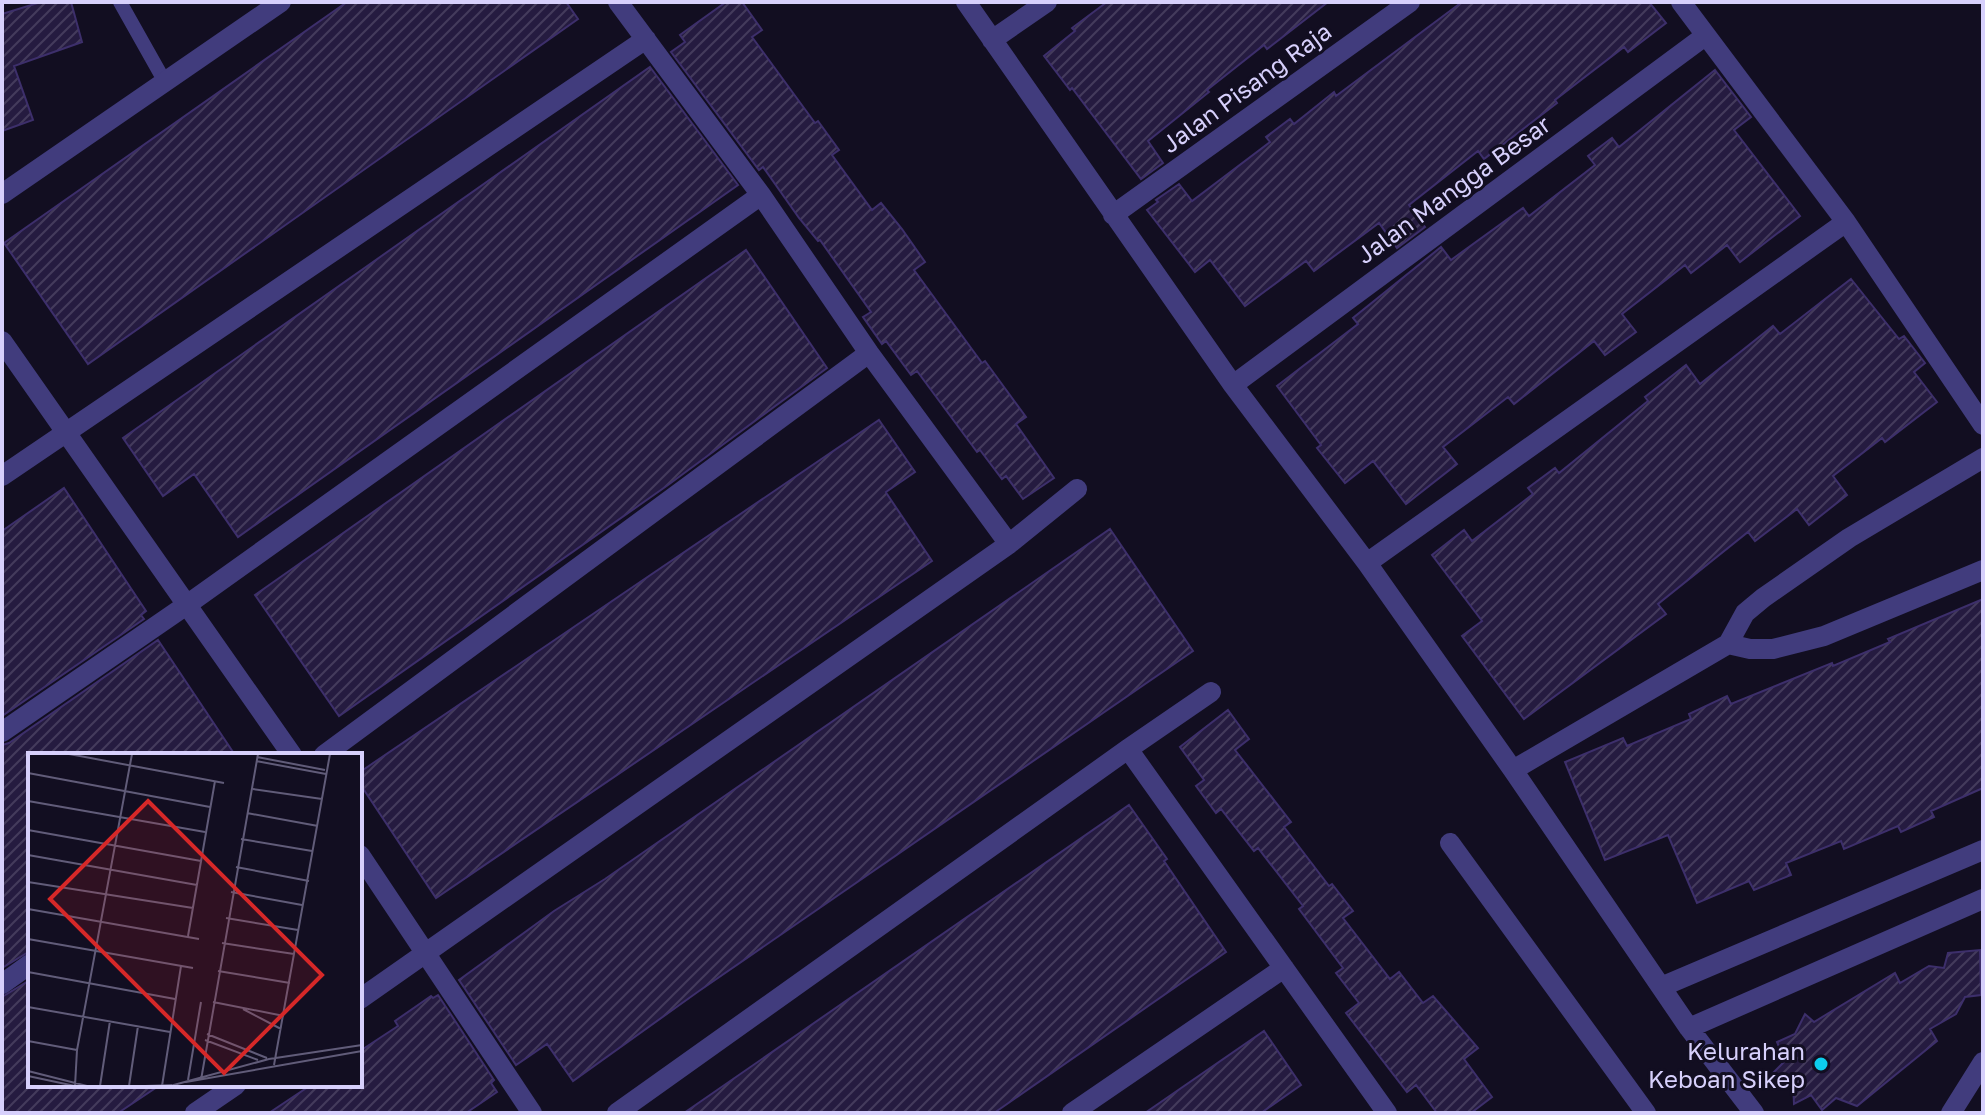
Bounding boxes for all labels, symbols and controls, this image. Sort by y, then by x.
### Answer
street label: Jalan Pisang Raja [1156,16,1336,158]
street label: Jalan Mangga Besar [1350,109,1556,269]
inset map [28,753,362,1087]
place label: Kelurahan Keboan Sikep [1648,1036,1805,1093]
marker: Kelurahan Keboan Sikep [1812,1055,1830,1073]

